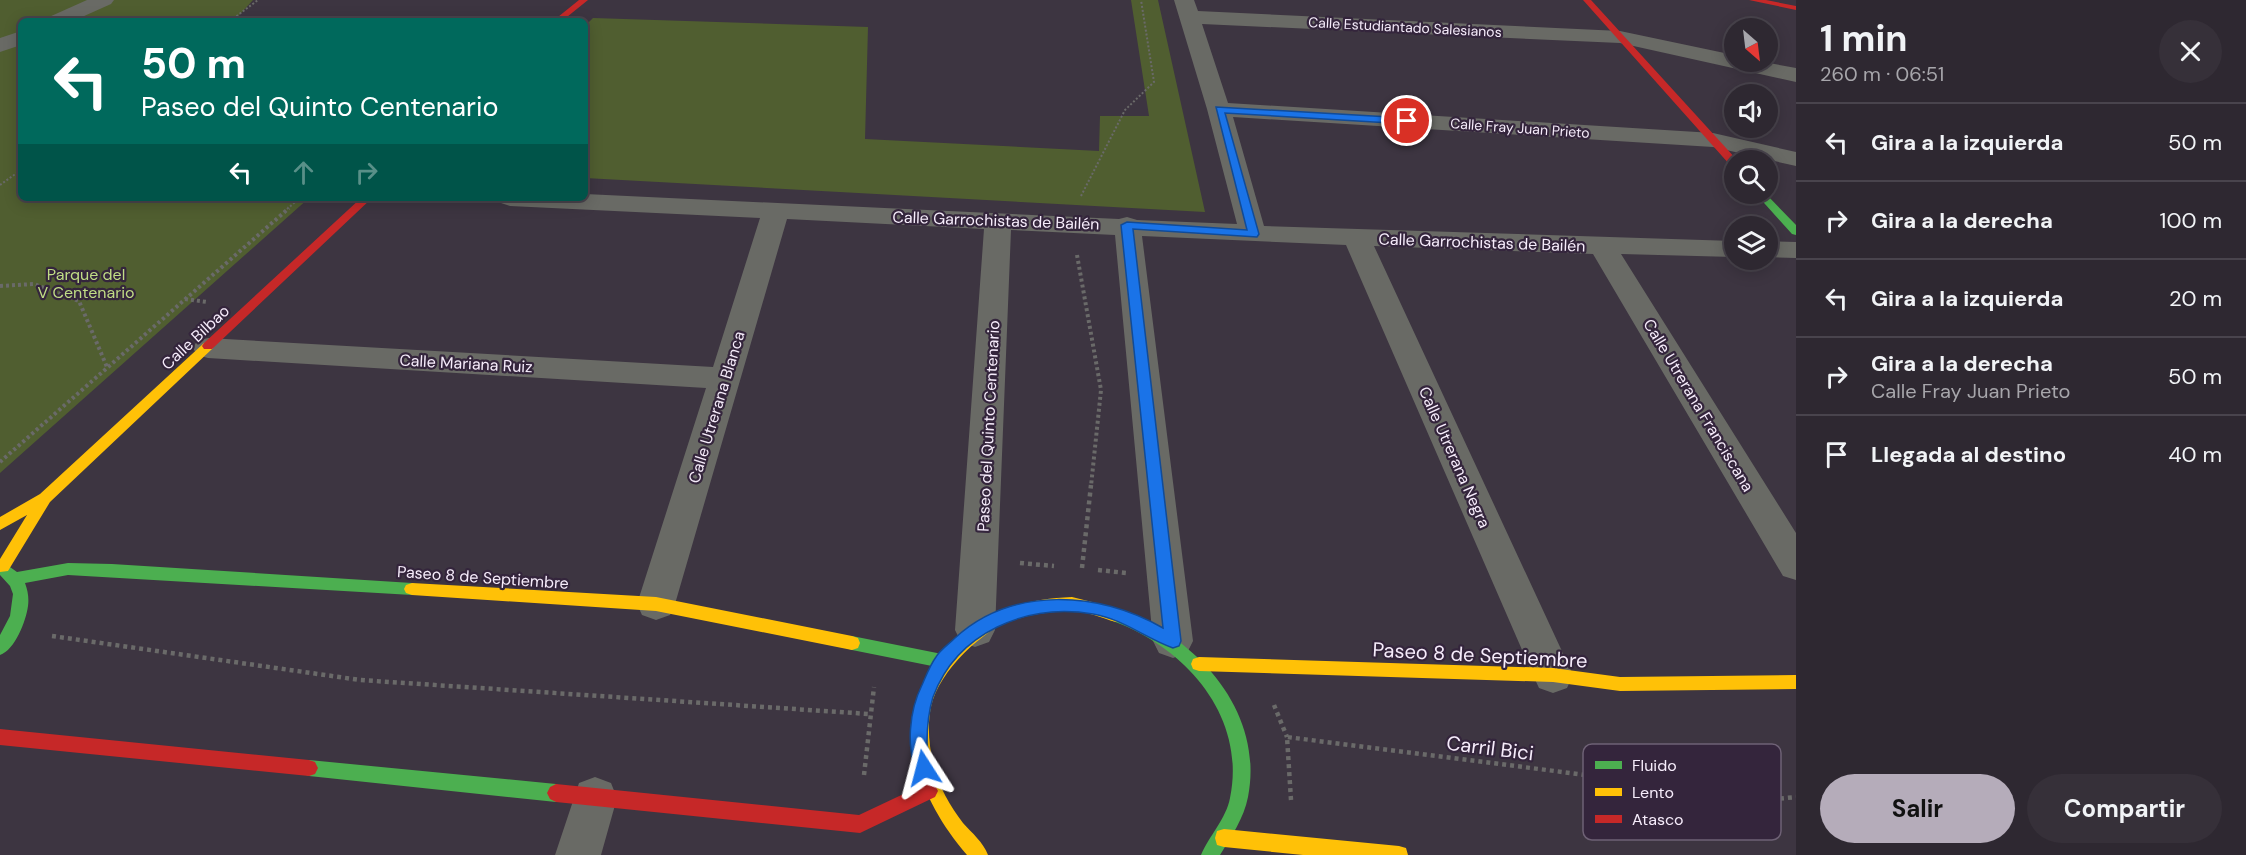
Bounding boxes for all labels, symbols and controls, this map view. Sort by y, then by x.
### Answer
street label: Calle Estudiantado Salesianos [1308,13,1502,41]
text: 1 min [1820,15,1908,62]
north arrow [1724,18,1778,72]
map controls [1724,18,1778,270]
button: close [2159,20,2222,83]
text: 50 m [141,36,246,91]
icon: left [42,42,120,120]
text: 260 m · 06:51 [1820,61,1944,87]
button: sound [1724,84,1778,138]
text: Paseo del Quinto Centenario [141,89,498,124]
pin [1381,95,1432,146]
icon: arrive [1390,104,1423,137]
street label: Calle Fray Juan Prieto [1450,114,1590,142]
icon: left [1820,126,1853,159]
text: Gira a la izquierda [1871,128,2063,157]
text: 50 m [2168,128,2222,157]
button: search [1724,150,1778,204]
icon: left [224,156,257,189]
icon: ahead [287,156,320,189]
icon: right [350,156,383,189]
icon: right [1820,204,1853,237]
street label: Calle Garrochistas de Bailén [892,206,1100,235]
text: Gira a la derecha [1871,206,2053,235]
text: 100 m [2160,206,2222,235]
button: layers [1724,216,1778,270]
street label: Calle Garrochistas de Bailén [1378,228,1586,257]
park label: Parque del V Centenario [38,264,134,303]
icon: left [1820,282,1853,315]
text: Gira a la izquierda [1871,284,2063,313]
text: 20 m [2169,284,2222,313]
street label: Calle Bilbao [157,300,234,374]
street label: Calle Utrerana Franciscana [1639,315,1759,496]
street label: Paseo del Quinto Centenario [972,320,1005,532]
street label: Calle Utrerana Blanca [683,329,750,486]
text: Gira a la derecha [1871,349,2053,378]
street label: Calle Mariana Ruiz [399,350,533,377]
icon: right [1820,360,1853,393]
text: 50 m [2168,362,2222,391]
text: Calle Fray Juan Prieto [1871,378,2070,404]
street label: Calle Utrerana Negra [1414,383,1495,531]
icon: arrive [1820,438,1853,471]
text: Llegada al destino [1871,440,2066,469]
text: 40 m [2168,440,2222,469]
street label: Paseo 8 de Septiembre [396,561,570,594]
street label: Paseo 8 de Septiembre [1372,636,1588,674]
street label: Carril Bici [1445,730,1535,766]
position arrow [892,736,956,800]
legend [1583,744,1781,840]
text: Fluido [1632,755,1677,776]
button: Salir [1820,774,2015,843]
button: Compartir [2027,774,2222,843]
text: Lento [1632,782,1674,803]
text: Atasco [1632,809,1684,830]

